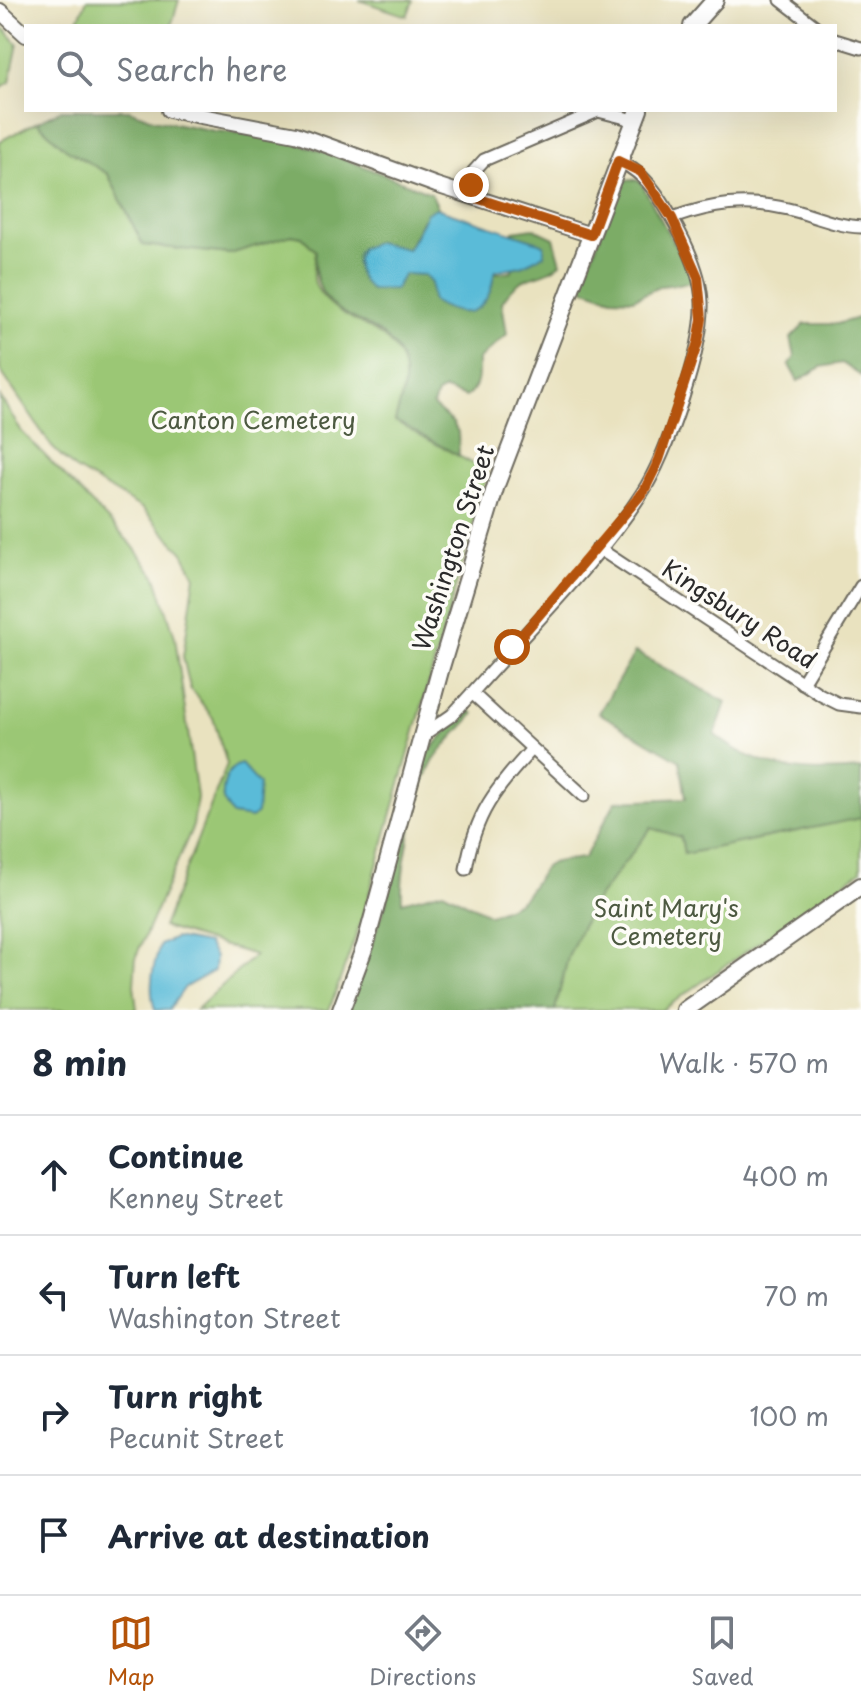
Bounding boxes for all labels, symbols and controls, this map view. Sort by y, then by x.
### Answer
search box [24,24,837,112]
icon: search [52,46,96,90]
text: Search here [116,46,288,91]
route end [453,167,489,203]
park label: Canton Cemetery [150,401,356,437]
street label: Washington Street [402,440,502,655]
street label: Kingsbury Road [656,550,825,677]
route start [494,629,530,665]
park label: Saint Mary's Cemetery [593,889,739,953]
text: 8 min [32,1036,127,1088]
text: Walk · 570 m [659,1043,829,1082]
text: Continue [108,1133,243,1178]
icon: ahead [32,1153,76,1197]
text: 400 m [742,1156,829,1195]
text: Kenney Street [108,1178,283,1217]
text: Turn left [108,1253,240,1298]
icon: left [32,1273,76,1317]
text: 70 m [764,1276,829,1315]
text: Washington Street [108,1298,341,1337]
text: Turn right [108,1373,263,1418]
icon: right [32,1393,76,1437]
text: 100 m [749,1396,829,1435]
text: Pecunit Street [108,1418,284,1457]
icon: arrive [32,1513,76,1557]
text: Arrive at destination [108,1513,430,1558]
tab: Map [107,1611,154,1692]
tab: Directions [369,1611,476,1692]
tab: Saved [691,1611,754,1692]

